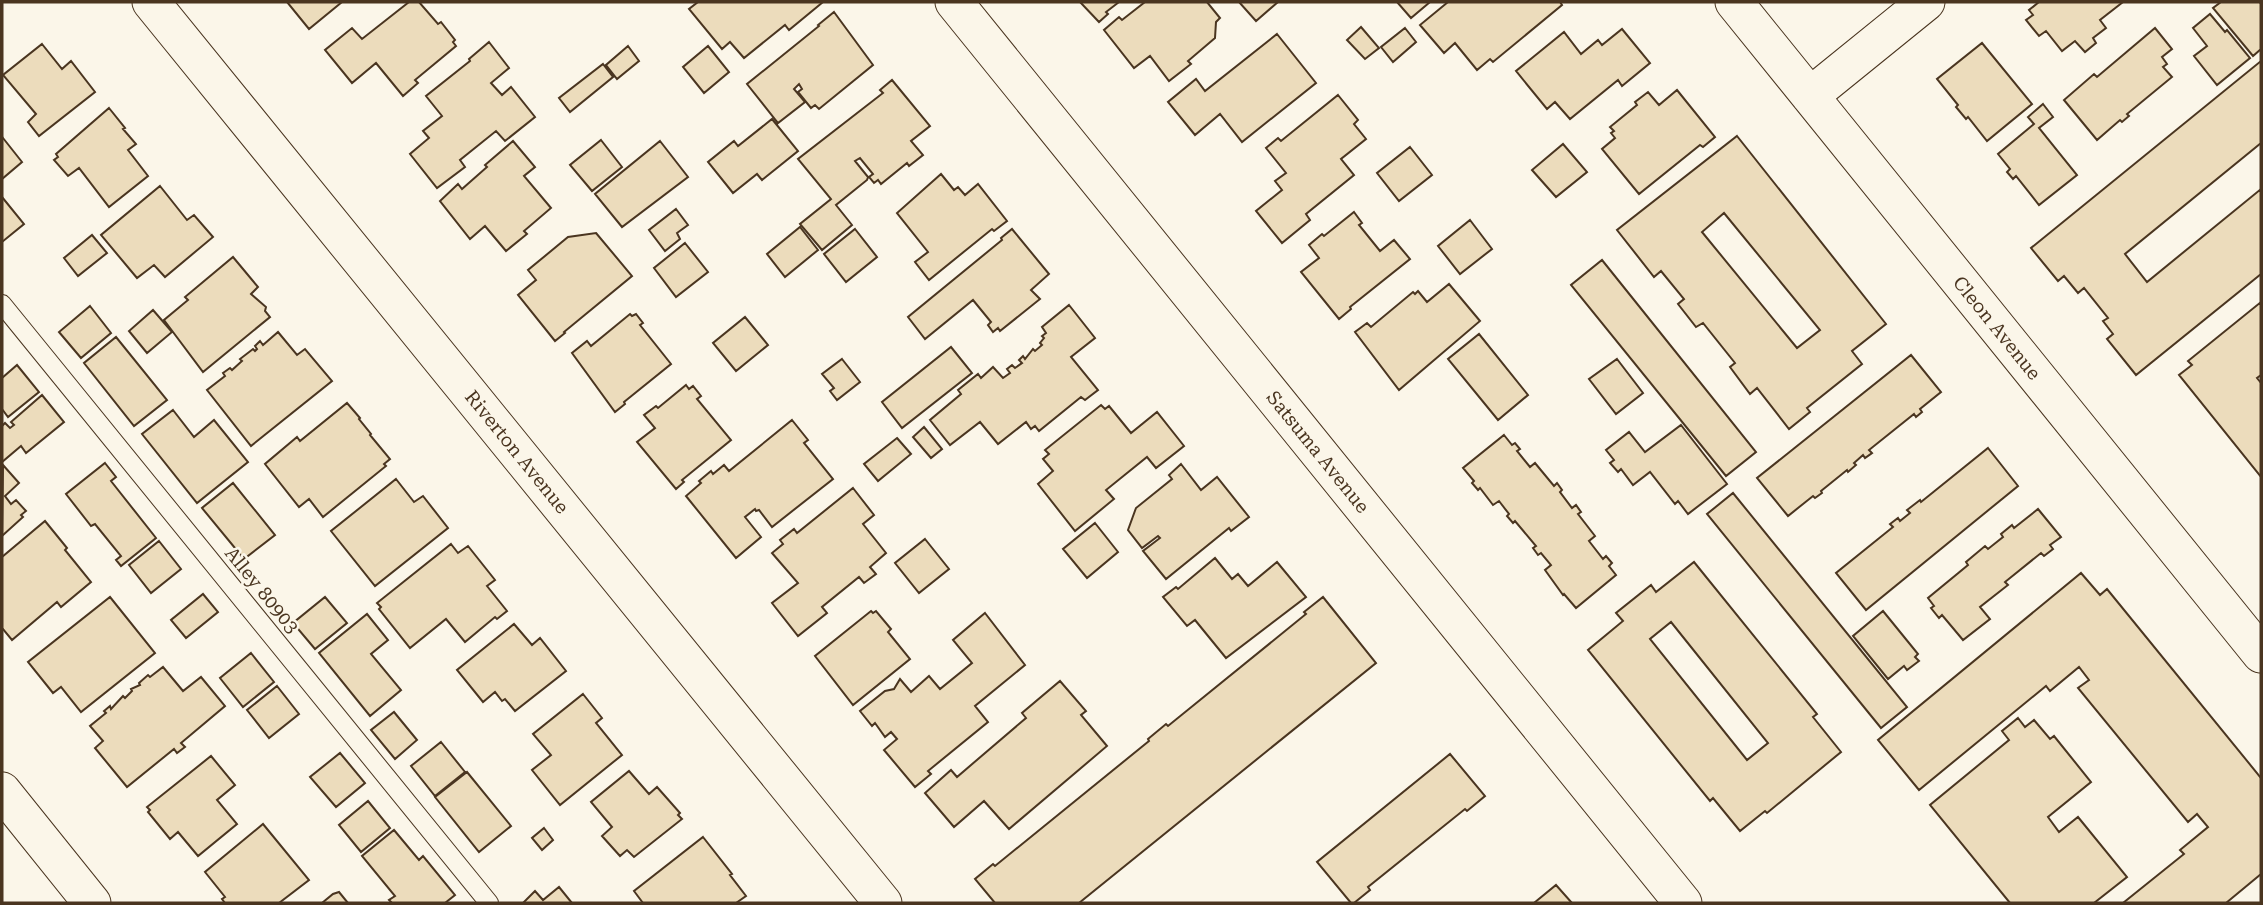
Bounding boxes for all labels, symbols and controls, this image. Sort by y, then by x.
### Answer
street label: Cleon Avenue [1948,271,2046,385]
street label: Riverton Avenue [460,386,574,518]
street label: Satsuma Avenue [1262,386,1374,518]
street label: Alley 80903 [220,542,304,638]

